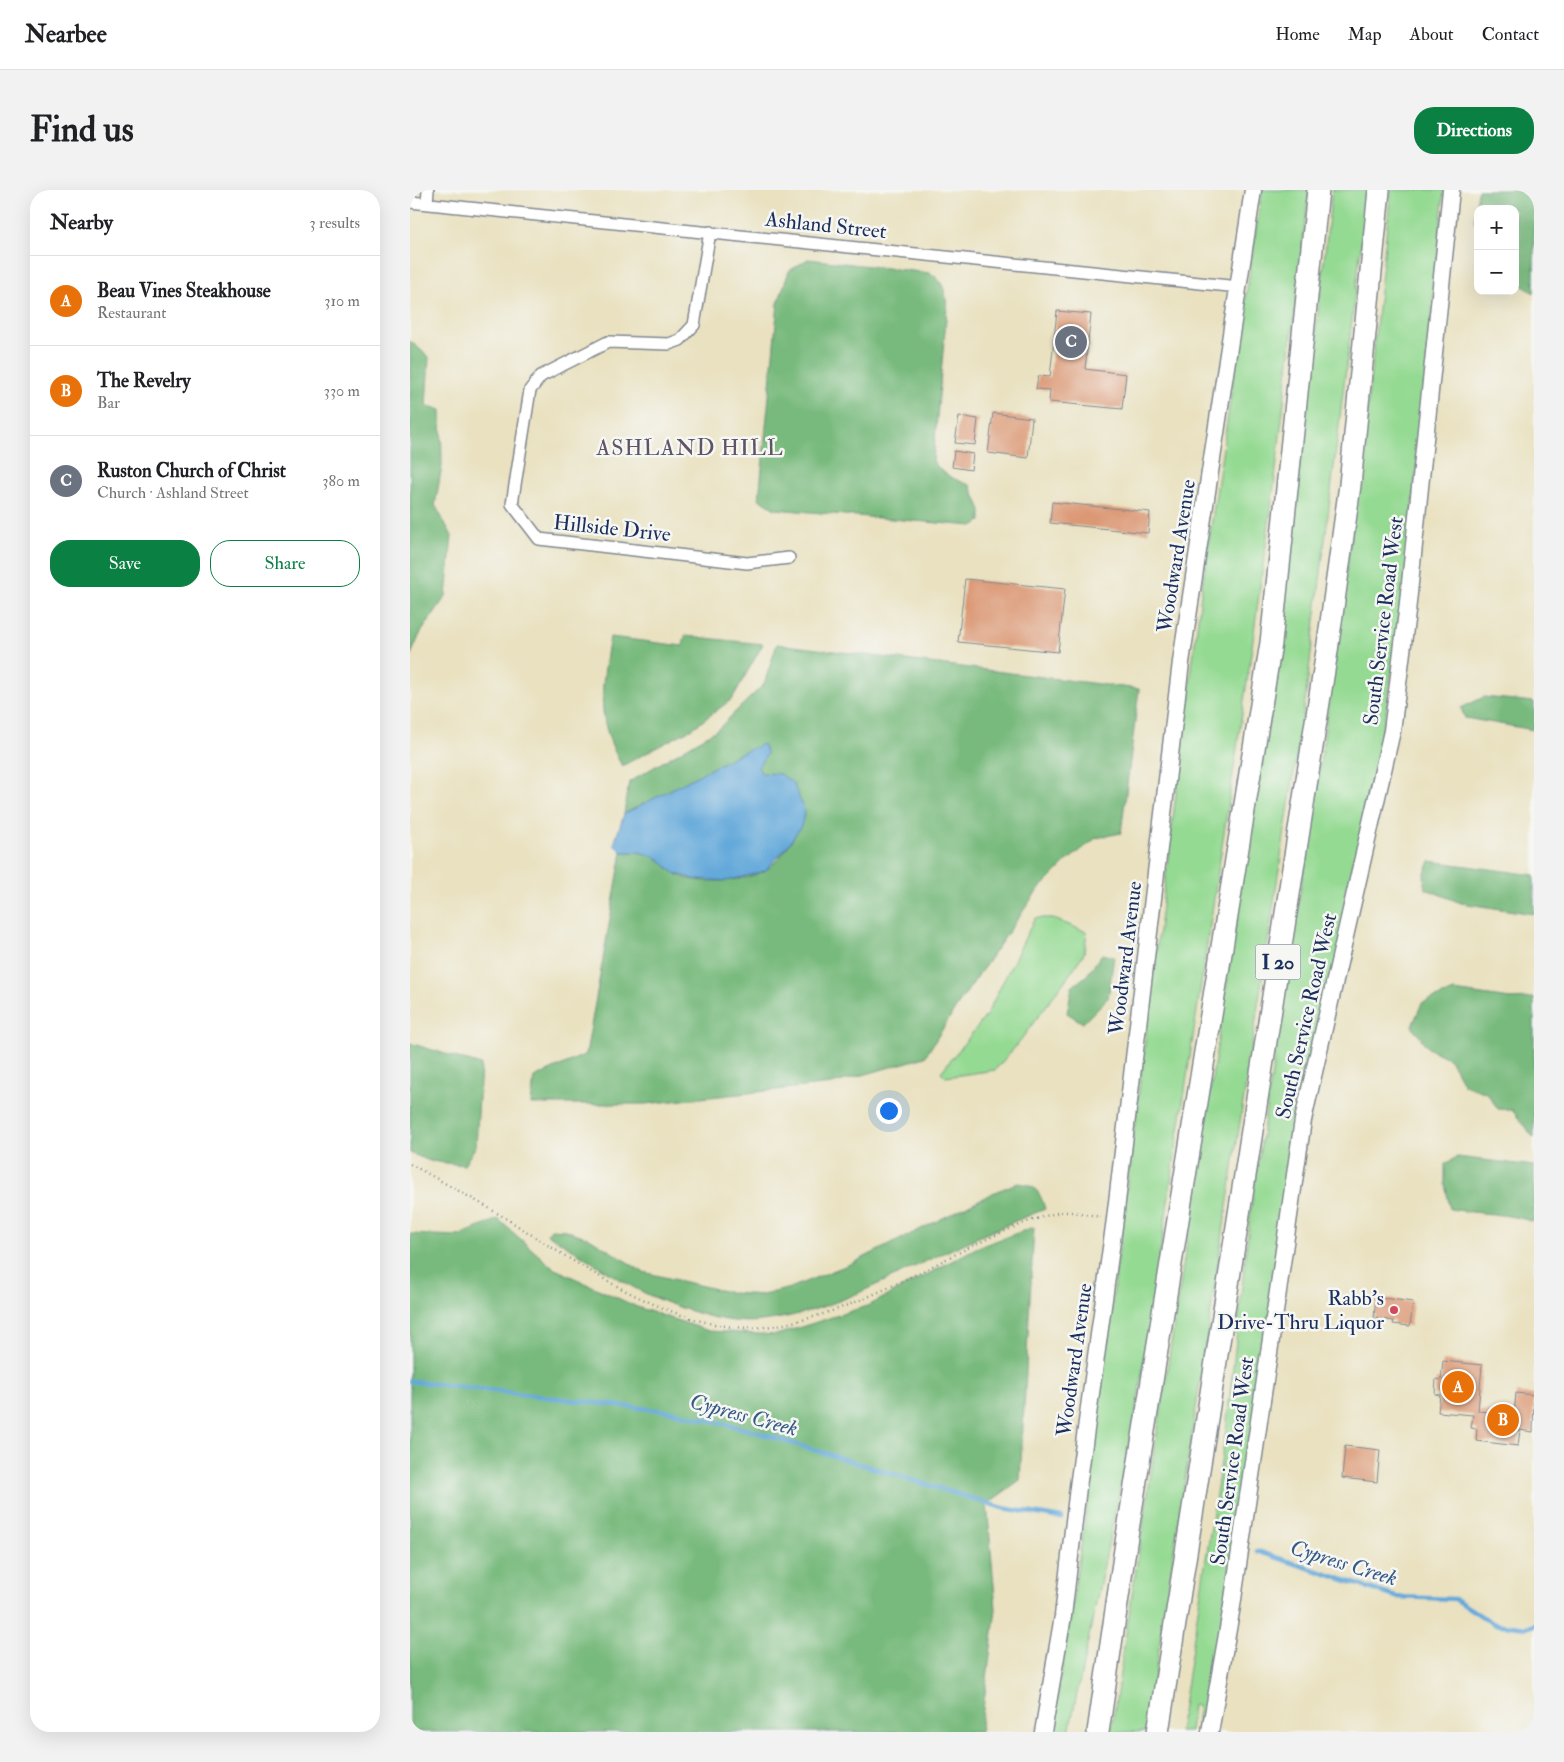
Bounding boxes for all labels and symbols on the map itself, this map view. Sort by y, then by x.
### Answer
street label: Ashland Street [763,206,888,245]
pin: C [1055,323,1087,361]
district label: ASHLAND HILL [595,434,784,462]
street label: Woodward Avenue [1151,477,1202,636]
street label: Hillside Drive [552,509,672,548]
street label: South Service Road West [1357,515,1410,727]
street label: Woodward Avenue [1103,879,1148,1037]
street label: South Service Road West [1270,911,1343,1122]
road number: I 20 [1256,944,1300,980]
your location [876,1098,902,1124]
street label: Woodward Avenue [1050,1281,1099,1440]
place label: Rabb's Drive-Thru Liquor [1217,1285,1384,1336]
marker: Rabb's Drive-Thru Liquor [1388,1304,1400,1316]
street label: South Service Road West [1205,1355,1261,1567]
pin: A [1442,1368,1474,1406]
water label: Cypress Creek [687,1387,801,1443]
pin: B [1487,1401,1519,1439]
water label: Cypress Creek [1287,1533,1401,1592]

